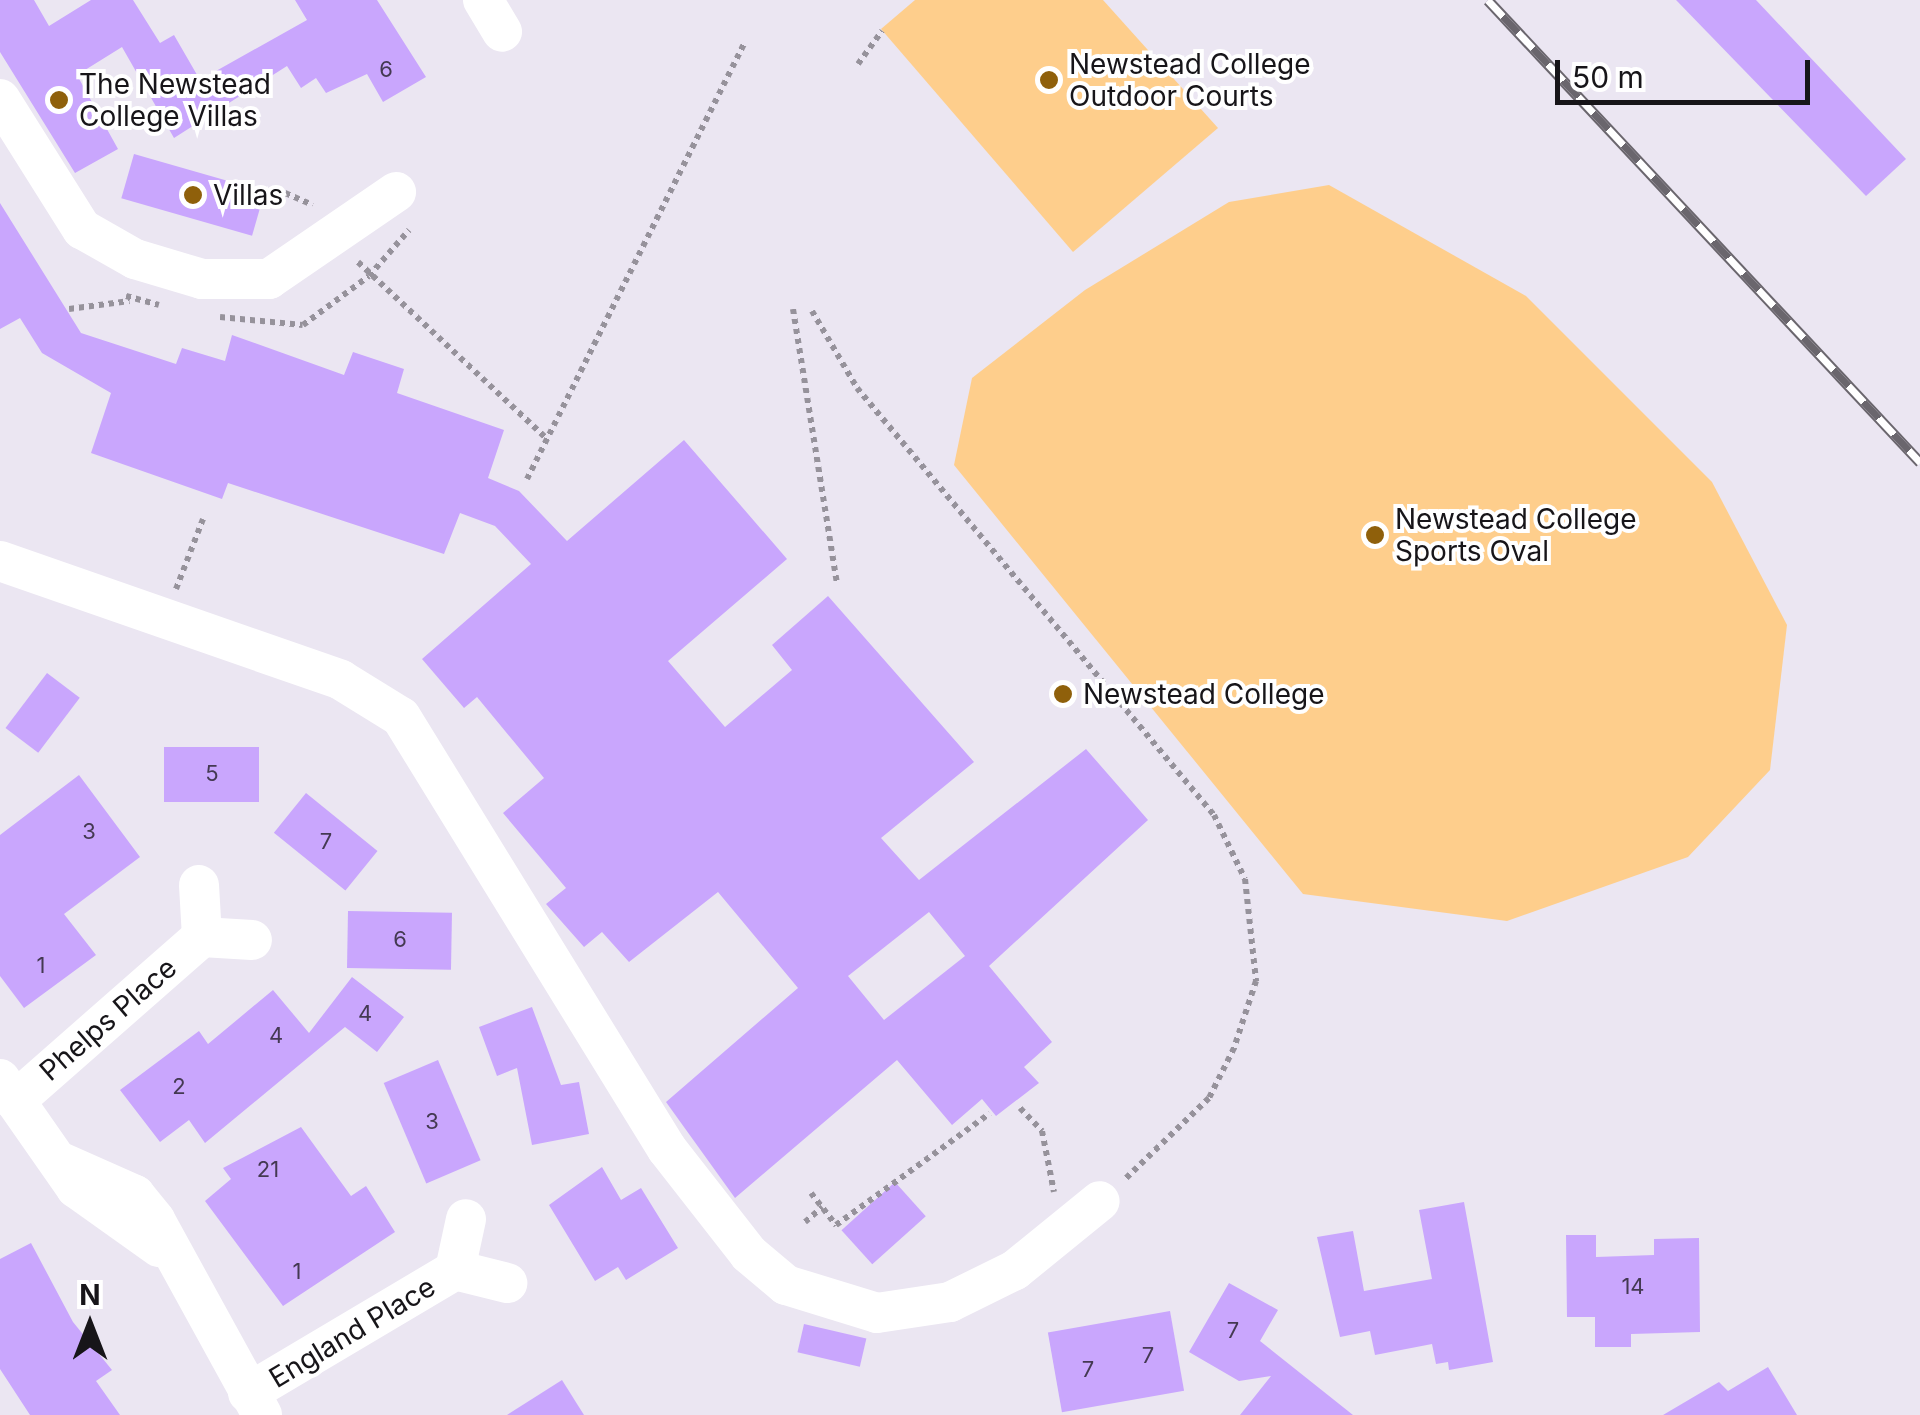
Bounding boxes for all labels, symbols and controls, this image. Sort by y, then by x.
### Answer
scale bar [1560,40,1815,102]
place label: Newstead College Outdoor Courts [1069,47,1310,113]
house number: 6 [379,57,393,83]
text: 50 m [1572,59,1644,95]
place label: The Newstead College Villas [79,67,271,133]
marker: Newstead College Outdoor Courts [1038,69,1060,91]
marker: The Newstead College Villas [48,89,70,111]
place label: Villas [213,178,283,212]
marker: Villas [182,184,204,206]
place label: Newstead College Sports Oval [1395,502,1636,568]
marker: Newstead College Sports Oval [1364,524,1386,546]
place label: Newstead College [1083,677,1324,711]
marker: Newstead College [1052,683,1074,705]
house number: 5 [205,761,219,787]
house number: 3 [82,819,96,845]
house number: 7 [320,829,332,855]
house number: 6 [393,927,407,953]
street label: Phelps Place [33,951,183,1087]
house number: 1 [37,953,45,979]
house number: 4 [358,1001,372,1027]
house number: 4 [269,1023,283,1049]
house number: 2 [172,1074,186,1100]
house number: 3 [425,1109,439,1135]
house number: 21 [257,1157,279,1183]
house number: 1 [293,1259,301,1285]
street label: England Place [263,1269,441,1395]
house number: 14 [1621,1274,1645,1300]
north arrow [40,1275,140,1375]
text: N [79,1278,101,1312]
house number: 7 [1227,1318,1239,1344]
house number: 7 [1142,1343,1154,1369]
house number: 7 [1082,1357,1094,1383]

